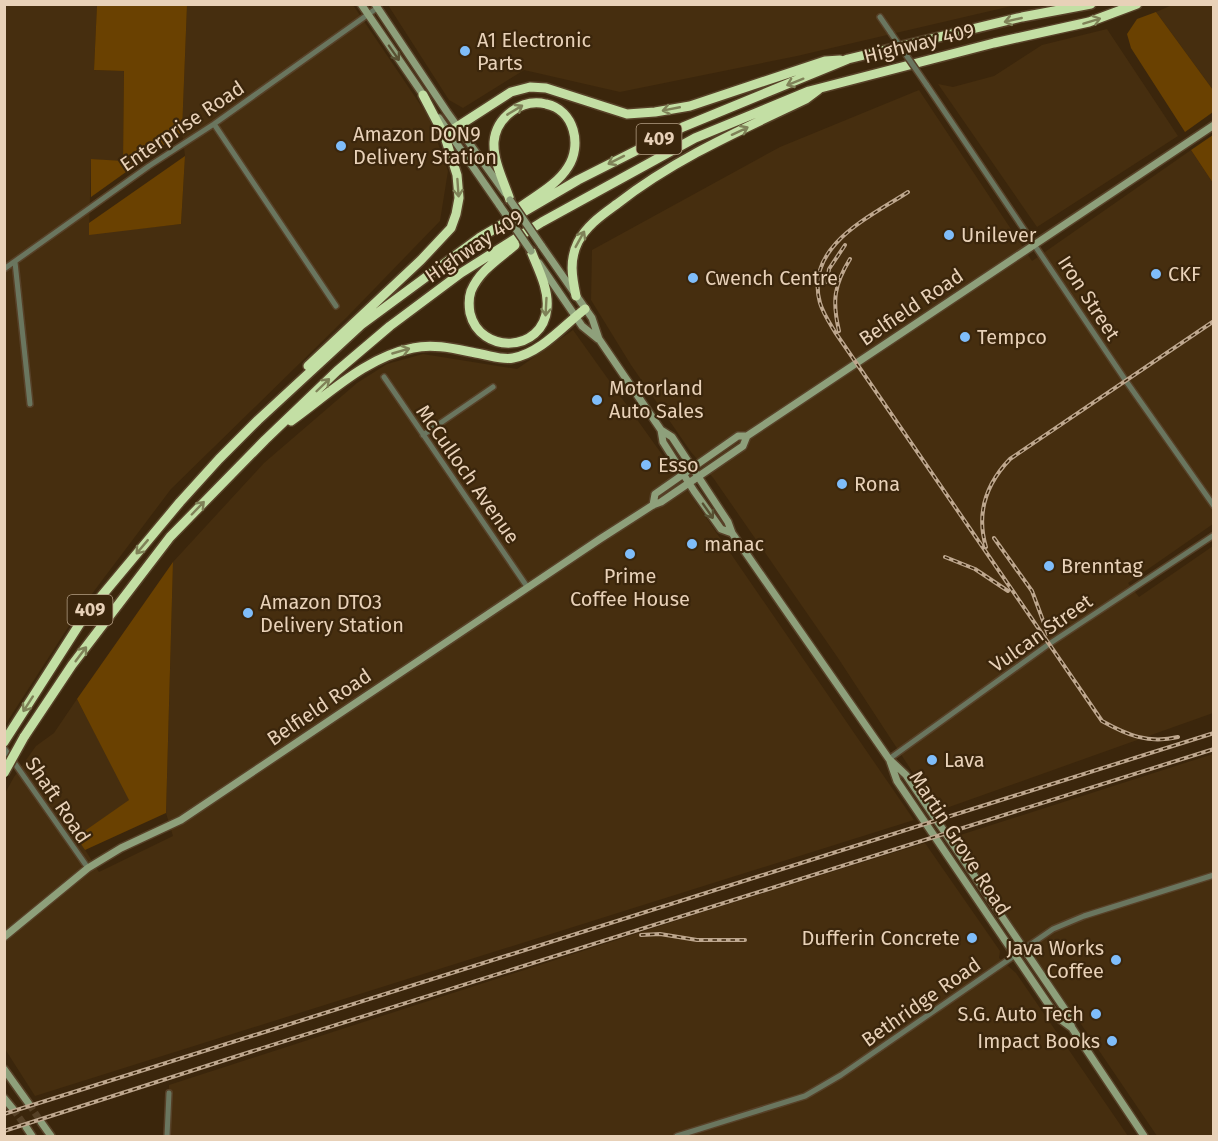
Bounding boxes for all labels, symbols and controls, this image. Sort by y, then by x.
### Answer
one-way arrow [1003,14,1022,26]
one-way arrow [1082,15,1101,26]
street label: Highway 409 [861,18,977,68]
place label: A1 Electronic Parts [477,28,591,75]
one-way arrow [388,44,400,60]
marker: A1 Electronic Parts [458,44,472,58]
street label: Enterprise Road [115,76,249,176]
one-way arrow [786,77,804,88]
one-way arrow [506,104,523,116]
one-way arrow [662,104,682,115]
place label: Amazon DON9 Delivery Station [353,122,497,169]
road number: 409 [636,124,682,154]
one-way arrow [730,125,748,137]
marker: Amazon DON9 Delivery Station [334,139,348,153]
one-way arrow [608,155,626,167]
one-way arrow [453,178,464,198]
street label: Highway 409 [420,204,528,288]
place label: Unilever [961,223,1037,247]
marker: Unilever [942,228,956,242]
one-way arrow [575,231,586,249]
street label: Iron Street [1053,251,1126,345]
place label: CKF [1168,262,1201,286]
street label: Belfield Road [854,263,968,351]
place label: Cwench Centre [705,266,838,290]
marker: CKF [1149,267,1163,281]
marker: Cwench Centre [686,271,700,285]
one-way arrow [540,296,551,316]
place label: Tempco [977,325,1047,349]
marker: Tempco [958,330,972,344]
one-way arrow [391,345,410,356]
place label: Motorland Auto Sales [609,376,704,423]
one-way arrow [315,377,330,392]
marker: Motorland Auto Sales [590,393,604,407]
street label: McCulloch Avenue [411,400,525,548]
place label: Esso [658,453,699,477]
marker: Esso [639,458,653,472]
place label: Rona [854,472,900,496]
marker: Rona [835,477,849,491]
one-way arrow [190,500,205,515]
one-way arrow [702,502,714,518]
place label: manac [704,532,764,556]
marker: manac [685,537,699,551]
one-way arrow [136,539,149,555]
marker: Prime Coffee House [623,547,637,561]
place label: Brenntag [1061,554,1143,578]
marker: Brenntag [1042,559,1056,573]
place label: Prime Coffee House [570,564,690,611]
street label: Vulcan Street [985,588,1098,677]
place label: Amazon DTO3 Delivery Station [260,590,404,637]
road number: 409 [68,595,112,625]
marker: Amazon DTO3 Delivery Station [241,606,255,620]
one-way arrow [74,646,87,662]
street label: Belfield Road [262,663,376,751]
one-way arrow [21,695,33,712]
place label: Lava [944,748,985,772]
street label: Shaft Road [20,752,96,848]
marker: Lava [925,753,939,767]
street label: Martin Grove Road [904,766,1016,920]
place label: Dufferin Concrete [801,926,960,950]
marker: Dufferin Concrete [965,931,979,945]
place label: Java Works Coffee [1006,936,1104,983]
street label: Bethridge Road [857,952,985,1052]
marker: Java Works Coffee [1109,953,1123,967]
place label: S.G. Auto Tech [958,1002,1084,1026]
marker: S.G. Auto Tech [1089,1007,1103,1021]
place label: Impact Books [977,1029,1100,1053]
marker: Impact Books [1105,1034,1119,1048]

